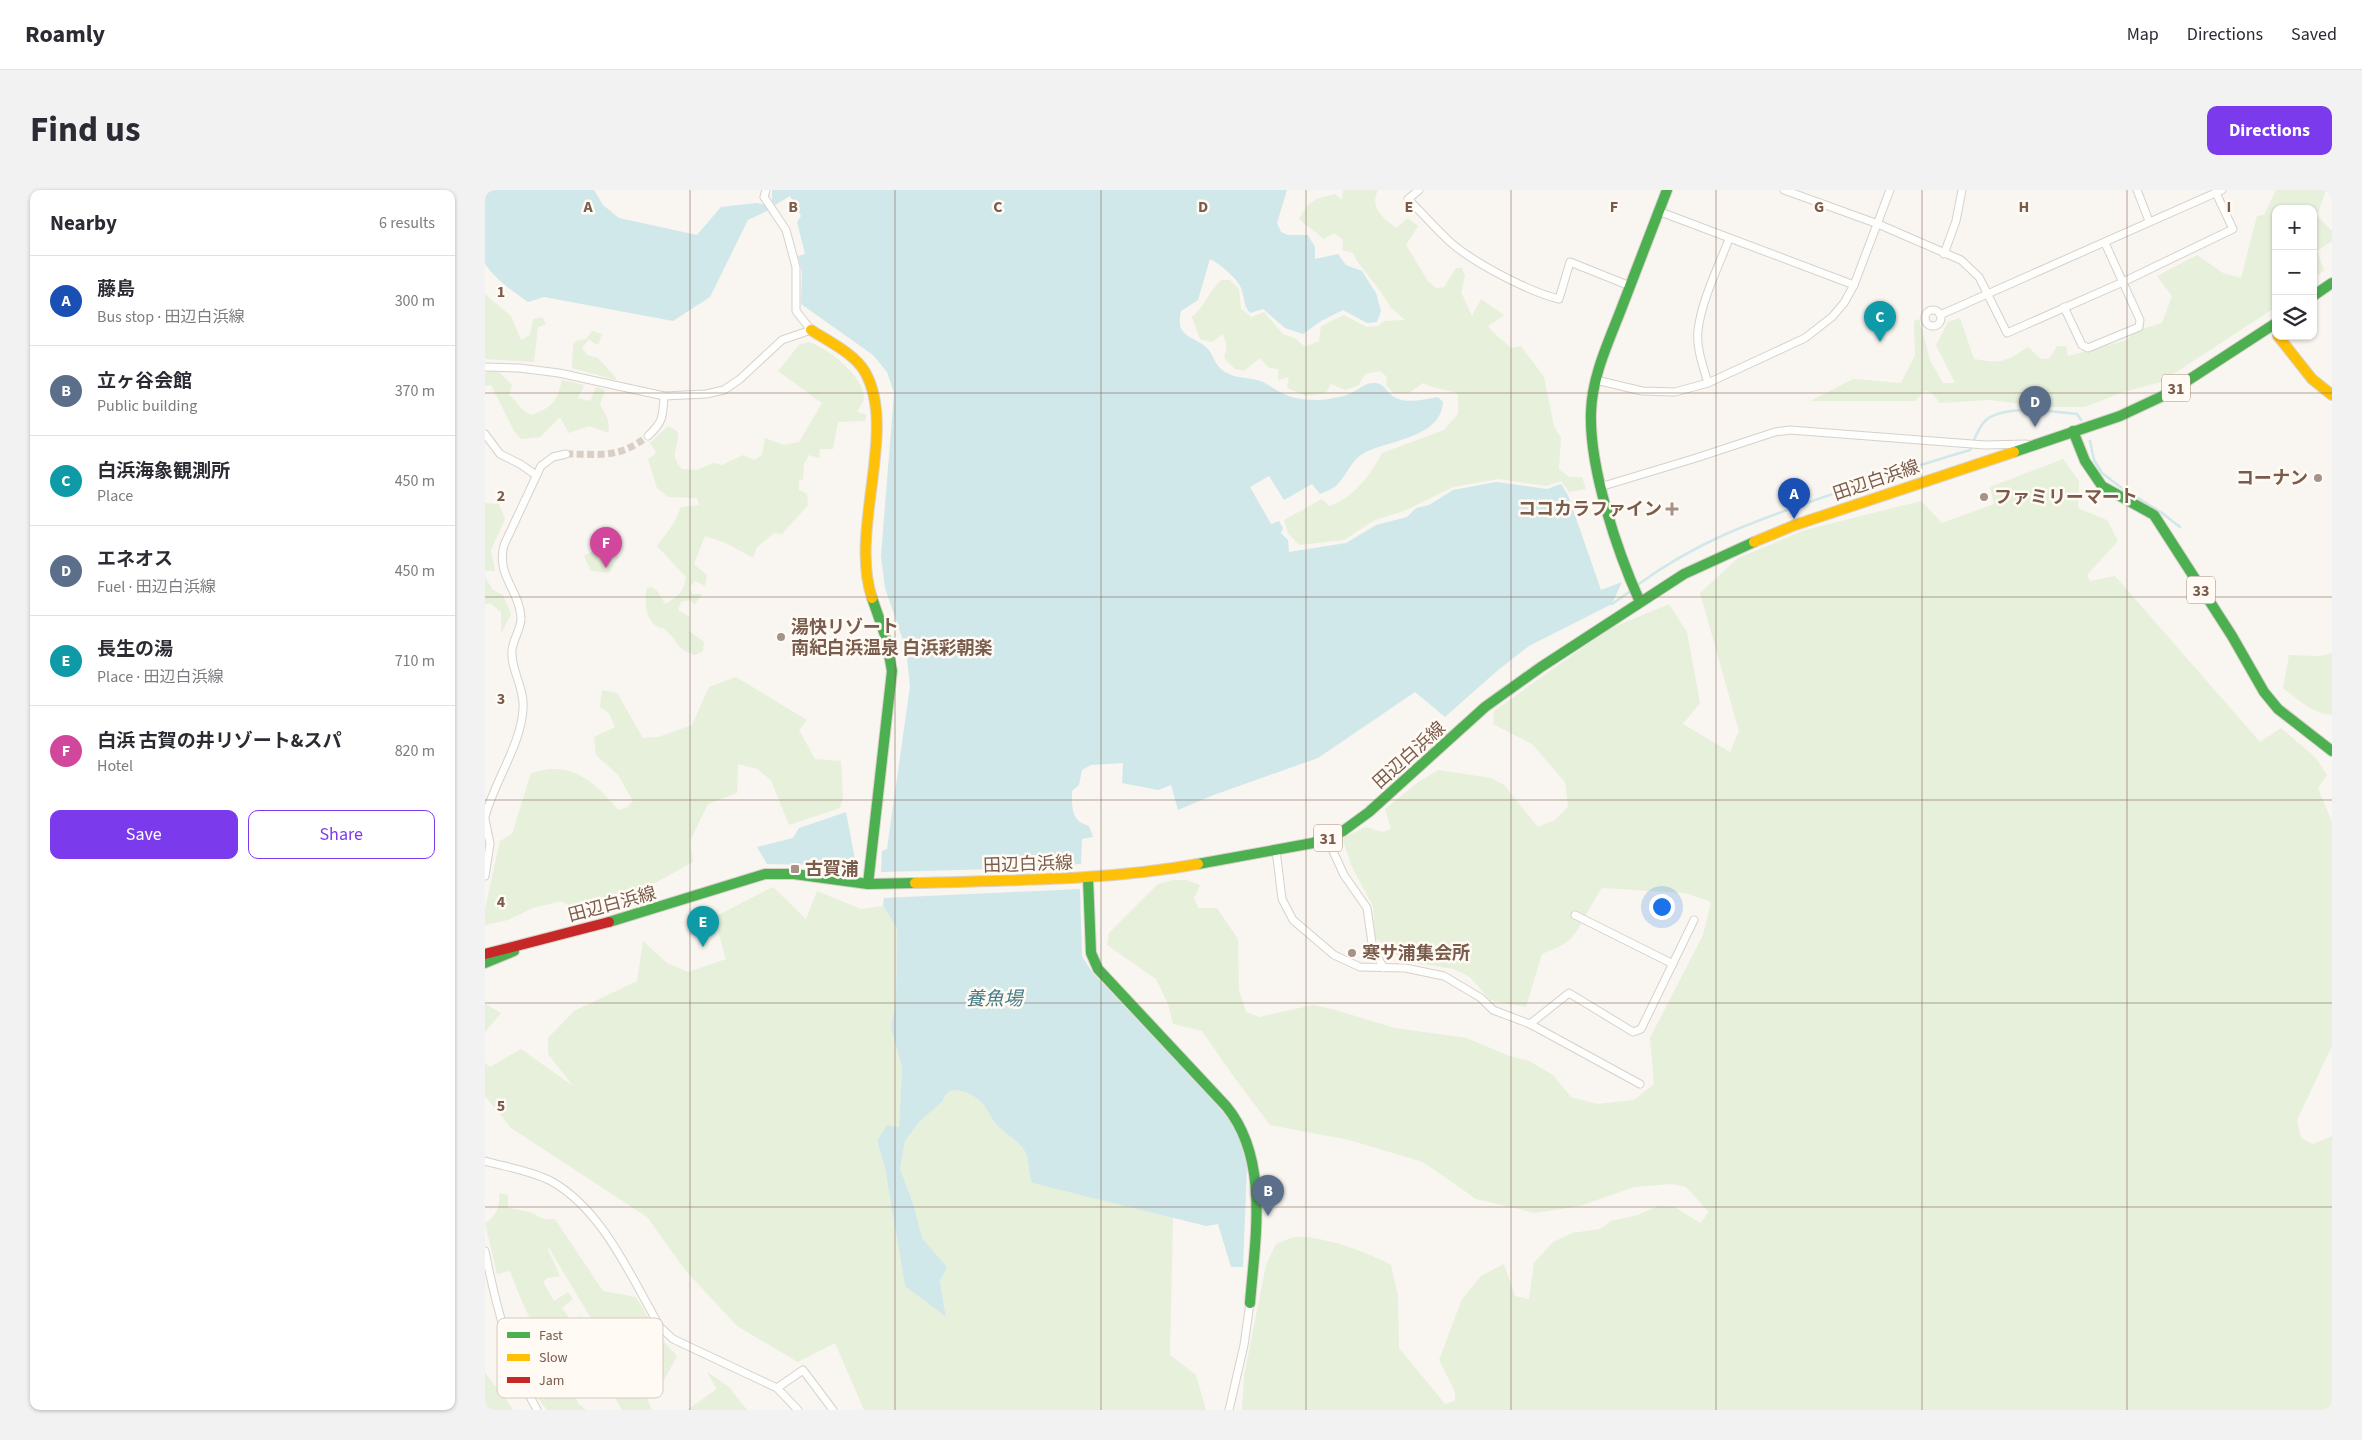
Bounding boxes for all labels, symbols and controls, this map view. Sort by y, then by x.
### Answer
text: Roamly [25,17,105,52]
text: Map [2127,22,2159,47]
text: Directions [2187,22,2263,47]
text: Saved [2291,22,2337,47]
text: Find us [30,105,140,155]
button: Directions [2207,106,2332,155]
text: A [582,196,593,218]
text: B [788,196,798,218]
text: C [993,196,1003,218]
text: D [1198,196,1208,218]
text: E [1405,196,1413,218]
text: F [1610,196,1618,218]
text: G [1814,196,1824,218]
text: H [2019,196,2029,218]
text: I [2227,196,2231,218]
map controls [2272,205,2317,340]
button: + [2272,205,2317,250]
text: Nearby [50,208,117,238]
text: 6 results [379,212,435,234]
button: − [2272,250,2317,295]
text: 藤島 [97,276,135,303]
text: 1 [497,281,505,303]
text: A [61,290,71,312]
text: 300 m [395,290,435,312]
button: layers [2272,295,2317,340]
pin: C [1864,301,1896,342]
text: Bus stop · 田辺白浜線 [97,306,245,328]
text: 立ヶ谷会館 [97,368,192,395]
road number: 31 [2162,374,2190,402]
text: B [61,380,71,402]
text: 370 m [395,380,435,402]
pin: D [2019,386,2051,427]
text: Public building [97,395,197,417]
street label: 田辺白浜線 [1830,454,1923,507]
text: 白浜海象観測所 [97,458,230,485]
place label: コーナン [2236,466,2308,491]
text: C [61,470,71,492]
text: 450 m [395,470,435,492]
marker: コーナン [2312,472,2324,484]
pin: A [1778,478,1810,519]
text: Place [97,485,133,507]
text: 2 [497,485,505,507]
place label: ファミリーマート [1994,485,2138,510]
marker: ファミリーマート [1978,491,1990,503]
place label: ココカラファイン [1518,497,1662,522]
marker: ココカラファイン [1666,503,1678,515]
pin: F [590,527,622,568]
text: エネオス [97,546,173,573]
text: D [61,560,71,582]
text: 450 m [395,560,435,582]
text: Fuel · 田辺白浜線 [97,576,216,598]
road number: 33 [2187,576,2215,604]
place label: 湯快リゾート 南紀白浜温泉 白浜彩朝楽 [791,615,993,661]
marker: 湯快リゾート 南紀白浜温泉 白浜彩朝楽 [775,631,787,643]
text: 長生の湯 [97,636,173,663]
text: E [62,650,70,672]
text: 710 m [395,650,435,672]
text: Place · 田辺白浜線 [97,666,223,688]
text: 3 [497,688,505,710]
street label: 田辺白浜線 [1368,716,1451,795]
text: 白浜 古賀の井リゾート&スパ [97,728,341,755]
text: F [62,740,70,762]
text: 820 m [395,740,435,762]
text: Hotel [97,755,133,777]
button: Save [50,810,238,859]
button: Share [248,810,435,859]
road number: 31 [1314,824,1342,851]
street label: 田辺白浜線 [983,850,1073,879]
place label: 古賀浦 [805,857,859,882]
marker: 古賀浦 [789,863,801,875]
street label: 田辺白浜線 [565,881,659,928]
text: 4 [497,891,506,913]
your location [1649,894,1675,920]
pin: E [687,906,719,947]
place label: 寒サ浦集会所 [1362,941,1470,966]
marker: 寒サ浦集会所 [1346,947,1358,959]
water label: 養魚場 [965,986,1024,1013]
text: 5 [497,1095,505,1117]
pin: B [1252,1175,1284,1216]
legend [497,1318,663,1398]
text: Fast [539,1326,563,1346]
text: Slow [539,1348,568,1368]
text: Jam [539,1371,564,1391]

